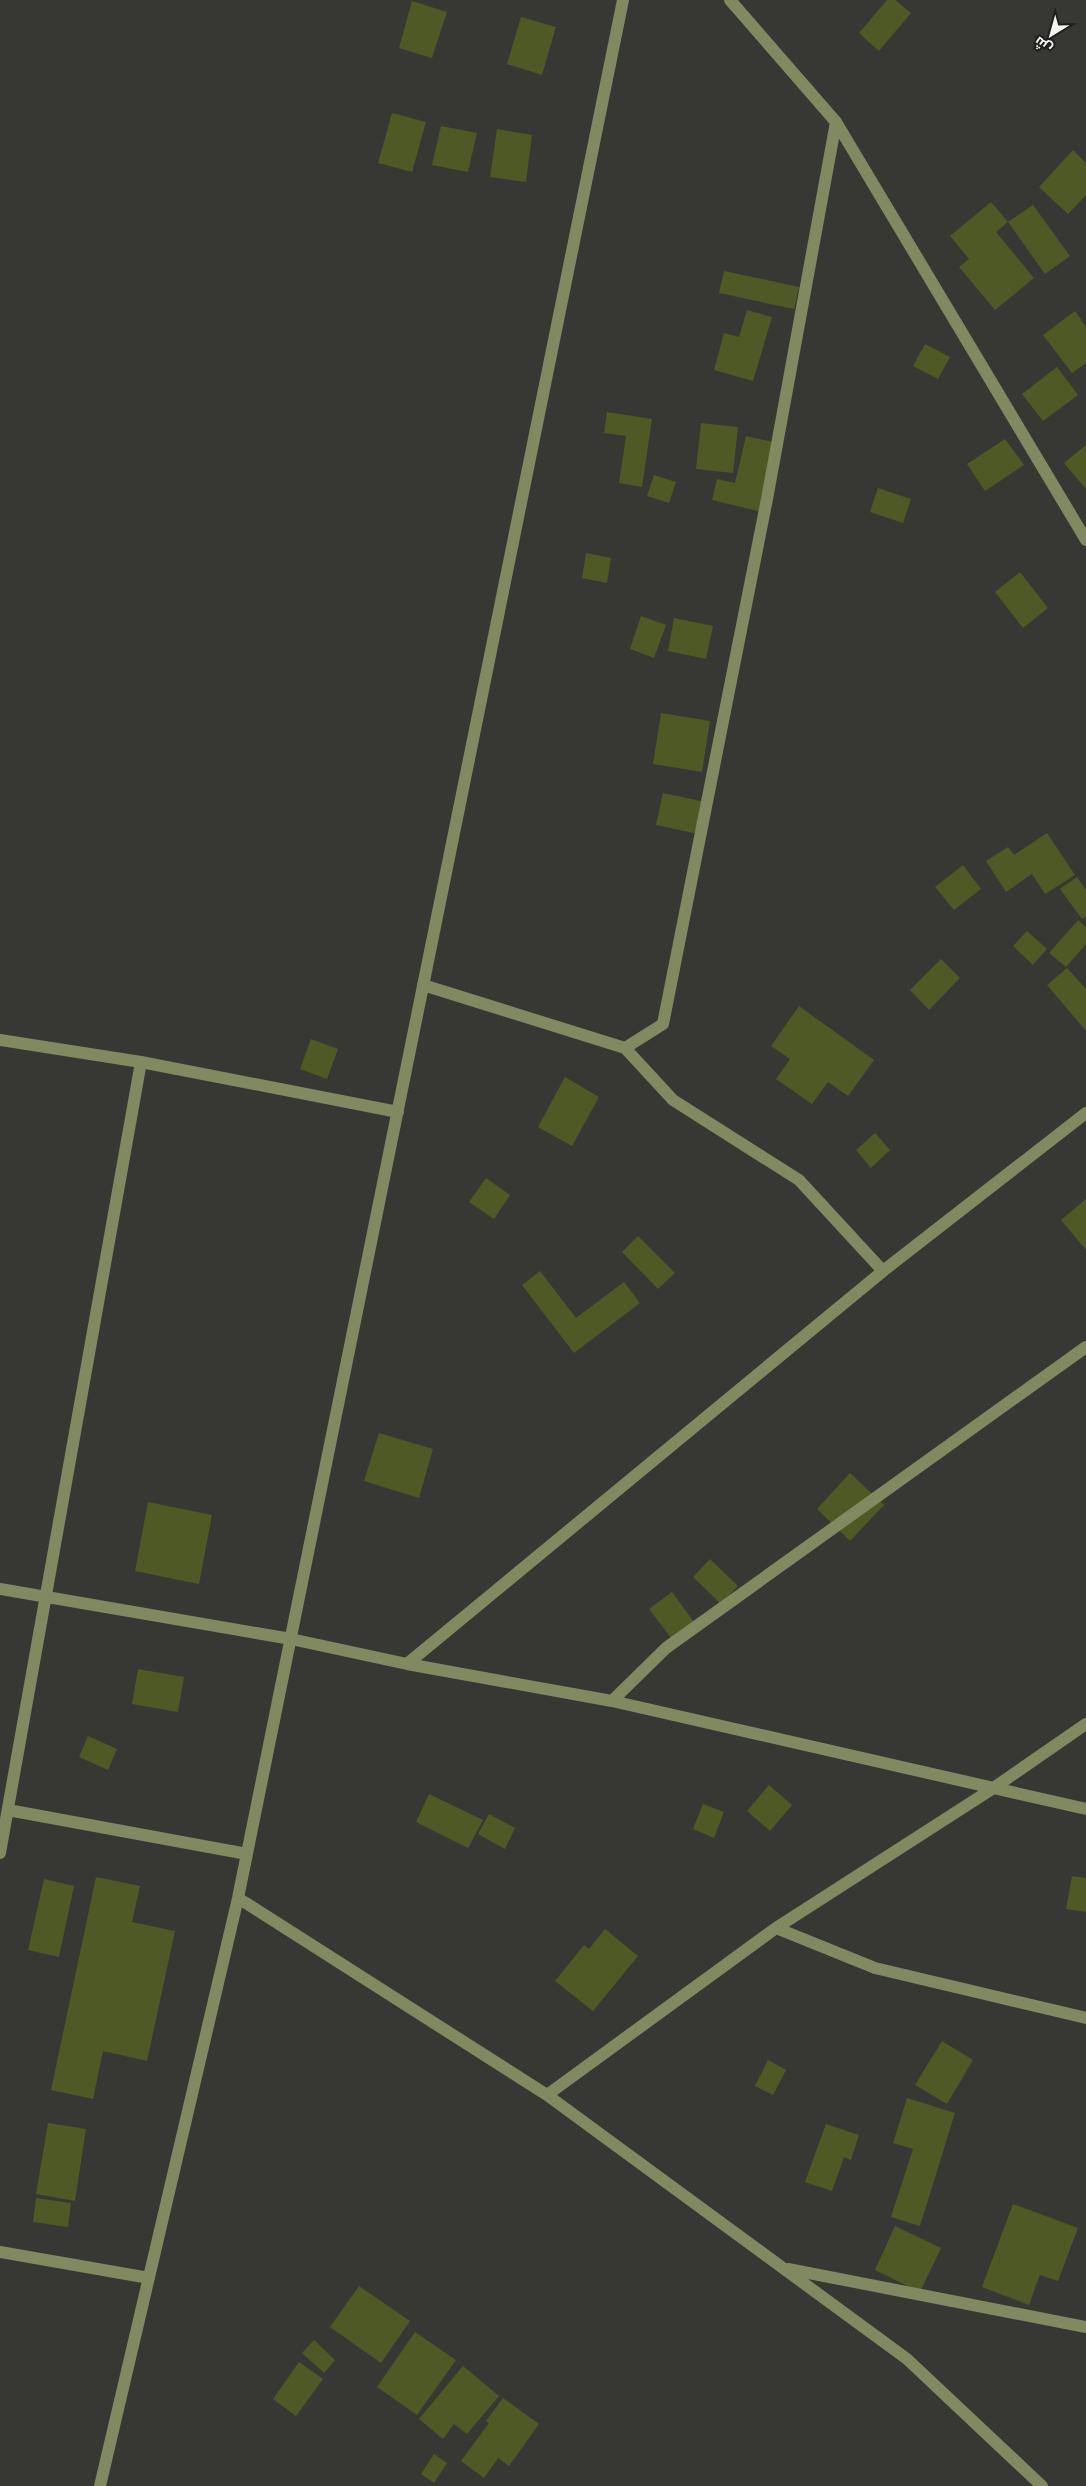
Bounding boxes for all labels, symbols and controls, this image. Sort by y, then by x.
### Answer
north arrow [1026,10,1076,60]
text: ش [1031,33,1056,57]

